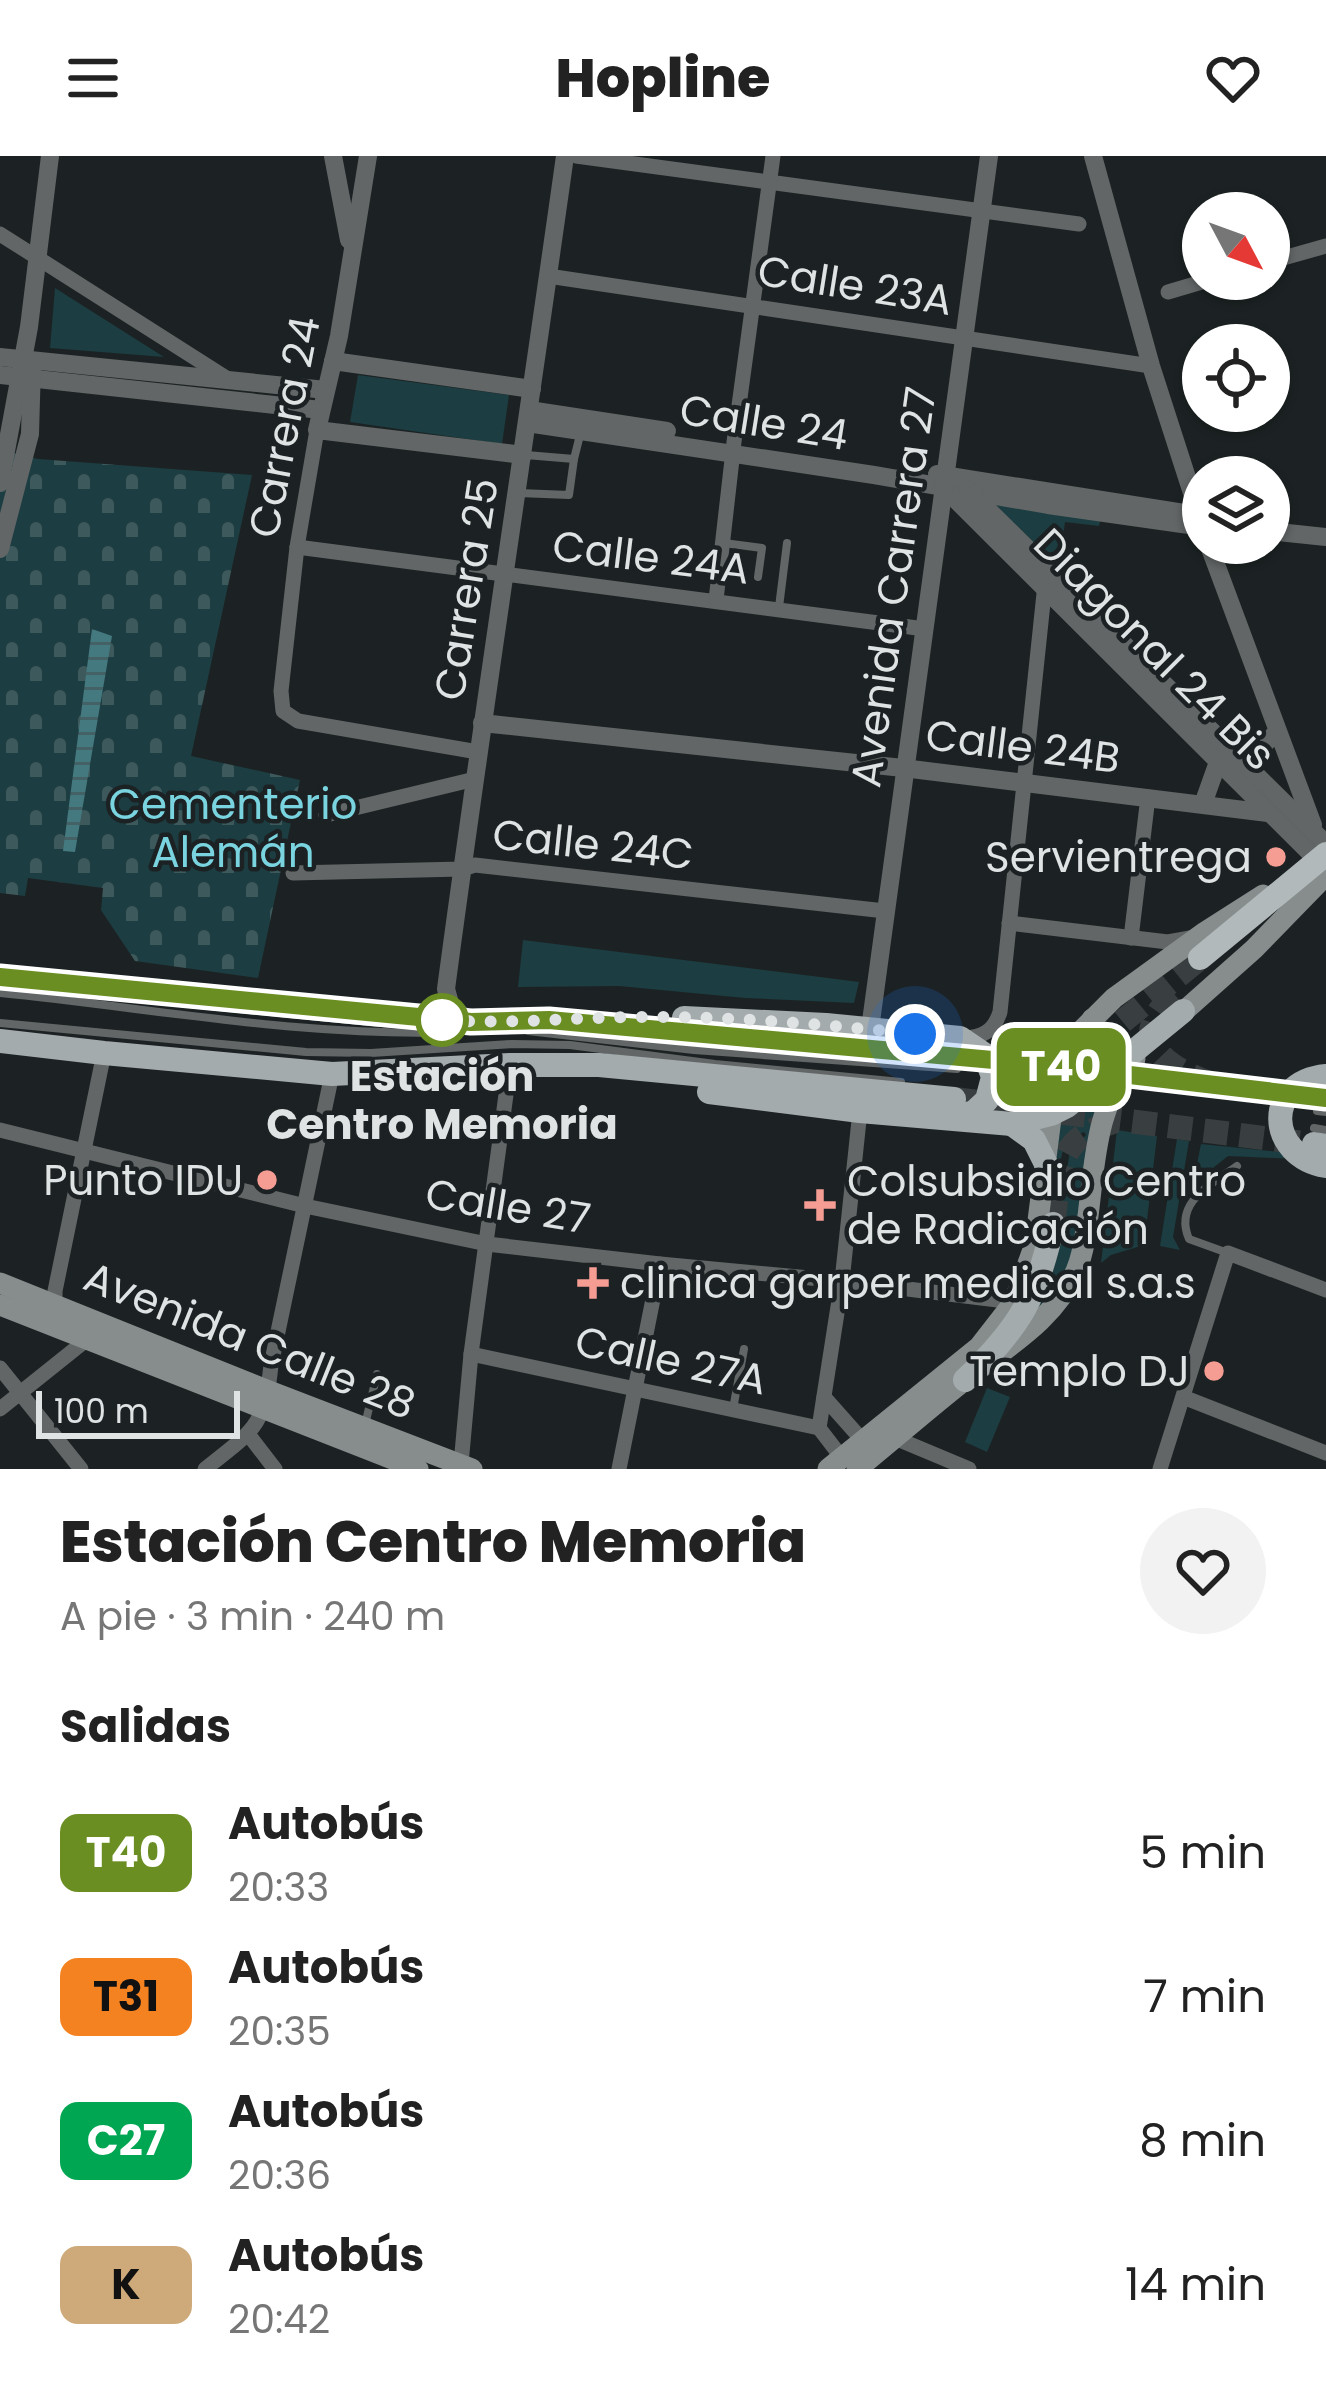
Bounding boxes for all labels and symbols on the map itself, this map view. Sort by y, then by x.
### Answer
north arrow [1182,192,1290,300]
street label: Calle 23A [754,241,956,330]
street label: Carrera 24 [234,312,335,543]
street label: Calle 24 [676,380,852,465]
street label: Avenida Carrera 27 [836,383,951,791]
street label: Carrera 25 [420,474,513,704]
street label: Diagonal 24 Bis [1021,515,1289,783]
street label: Calle 24A [549,516,753,599]
street label: Calle 24B [923,705,1123,788]
park label: Cementerio Alemán [109,775,357,882]
street label: Calle 24C [490,805,696,884]
place label: Servientrega [985,828,1252,887]
marker: Servientrega [1263,844,1289,870]
marker: Estación Centro Memoria [417,995,467,1045]
your location [885,1004,945,1064]
line badge: T40 [992,1028,1130,1106]
place label: Estación Centro Memoria [266,1047,618,1154]
place label: Punto IDU [43,1151,243,1210]
place label: Colsubsidio Centro de Radicación [847,1152,1246,1259]
street label: Calle 27 [421,1164,594,1249]
marker: Punto IDU [254,1167,280,1193]
marker: Colsubsidio Centro de Radicación [804,1189,836,1221]
street label: Avenida Calle 28 [75,1247,424,1434]
place label: clinica garper medical s.a.s [620,1254,1196,1313]
marker: clinica garper medical s.a.s [577,1267,609,1299]
street label: Calle 27A [570,1311,772,1410]
place label: Templo DJ [969,1342,1190,1401]
marker: Templo DJ [1201,1358,1227,1384]
scale bar [36,1385,240,1438]

